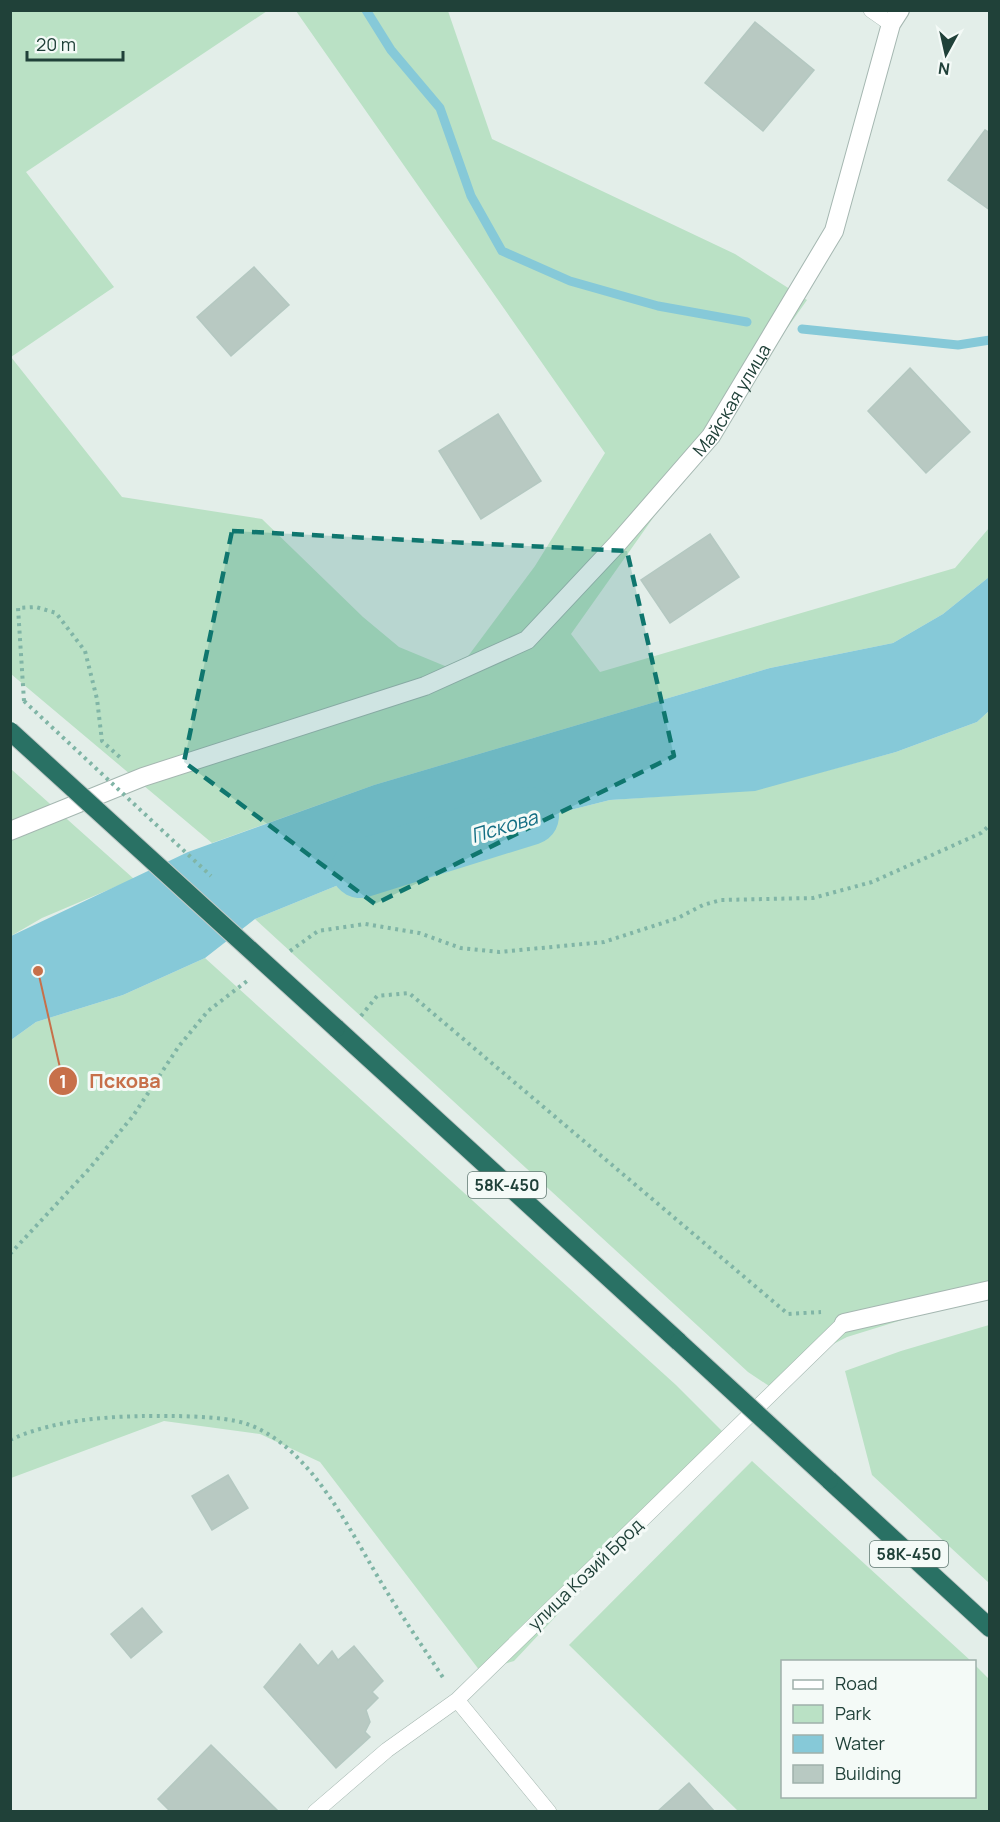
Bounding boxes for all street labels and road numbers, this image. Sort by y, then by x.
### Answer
street label: Майская улица [687,339,776,461]
road number: 58К-450 [468,1172,546,1198]
street label: улица Козий Брод [522,1513,648,1635]
road number: 58К-450 [870,1541,948,1567]

